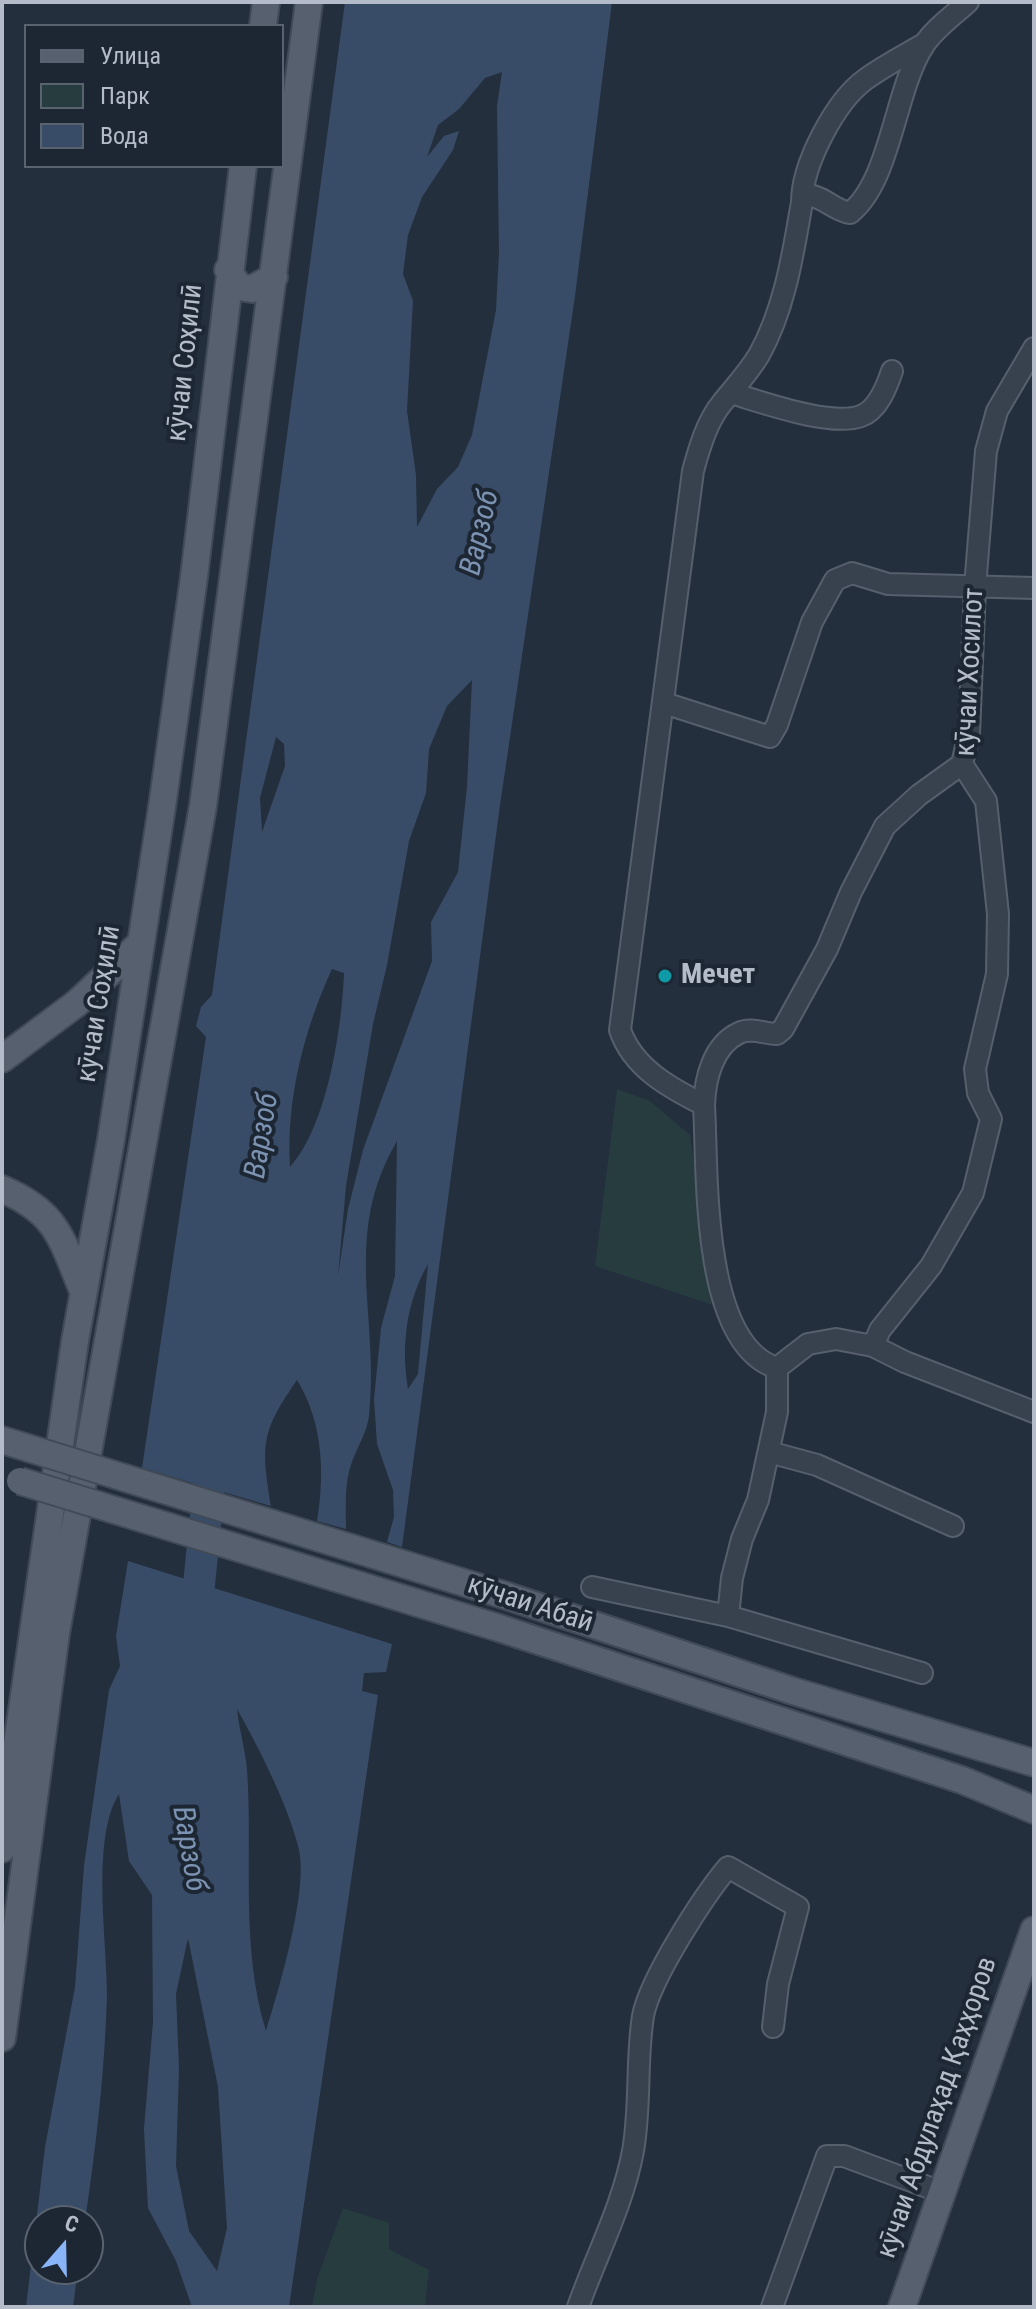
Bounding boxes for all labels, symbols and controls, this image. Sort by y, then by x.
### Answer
legend [24,24,284,168]
text: Улица [100,42,161,70]
text: Парк [100,82,150,110]
text: Вода [100,122,149,150]
street label: кӯчаи Соҳилӣ [161,283,211,443]
water label: Варзоб [454,487,508,579]
street label: кӯчаи Хосилот [950,587,992,757]
street label: кӯчаи Соҳилӣ [71,923,129,1085]
place label: Мечет [681,959,755,993]
marker: Мечет [656,967,674,985]
water label: Варзоб [239,1091,287,1181]
street label: кӯчаи Абаӣ [463,1569,597,1641]
water label: Варзоб [163,1804,213,1894]
street label: кӯчаи Абдулаҳад Қаҳҳоров [871,1953,1005,2263]
north arrow [24,2205,104,2285]
text: С [62,2210,82,2238]

